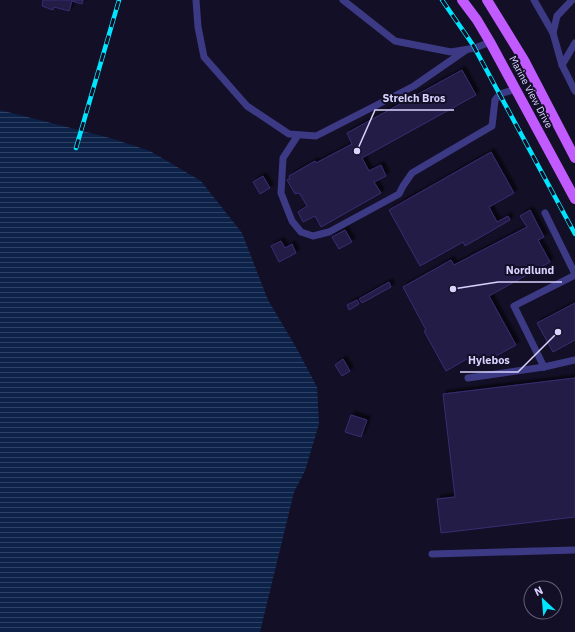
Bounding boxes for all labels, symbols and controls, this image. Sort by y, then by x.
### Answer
street label: Marine View Drive [506,53,556,131]
callout: Streich Bros [375,87,454,110]
text: Streich Bros [382,91,446,105]
callout: Nordlund [498,259,562,282]
text: Nordlund [506,263,554,277]
callout: Hylebos [460,349,518,372]
text: Hylebos [468,353,510,367]
north arrow [523,580,563,620]
text: N [532,583,545,599]

